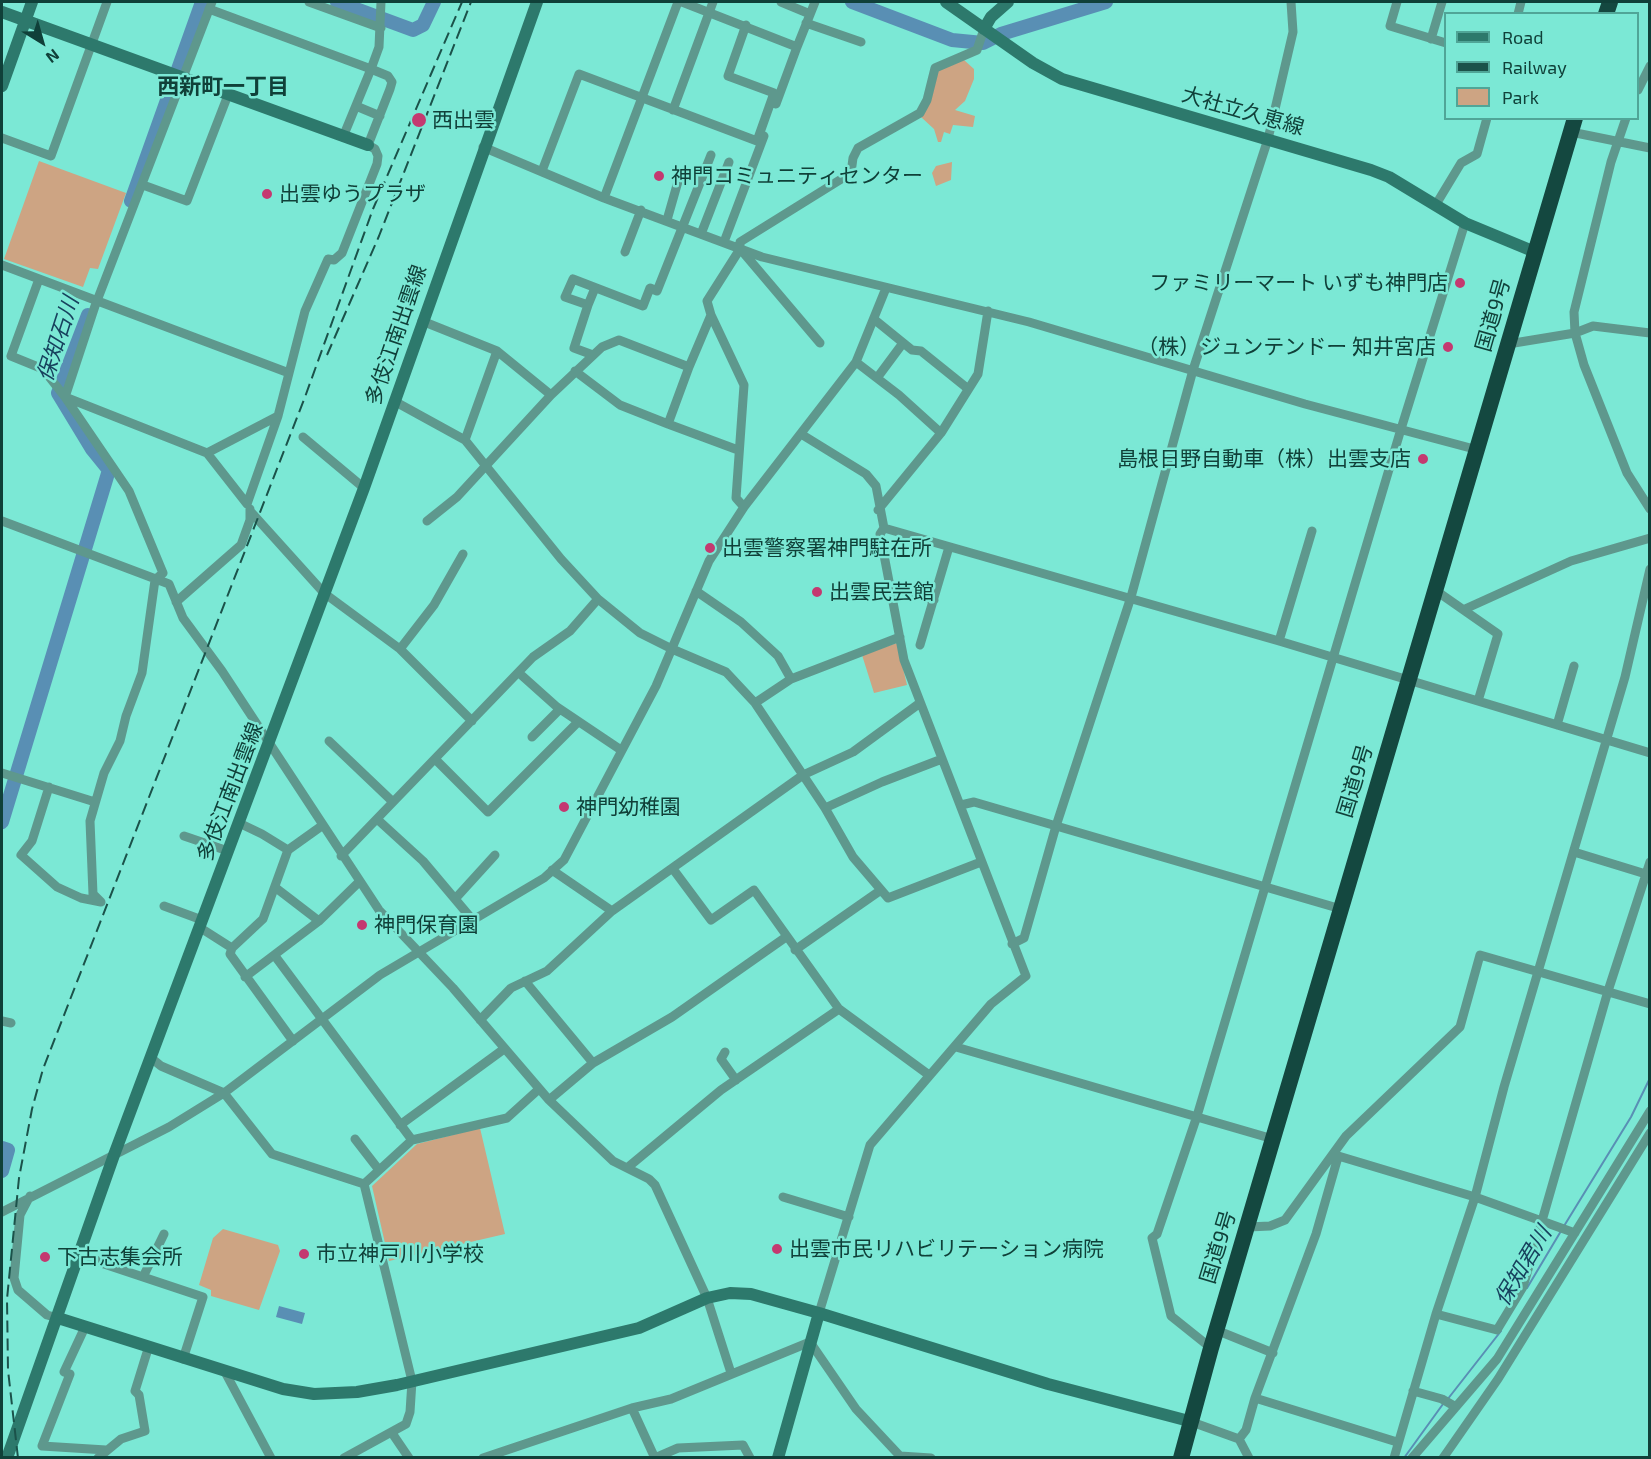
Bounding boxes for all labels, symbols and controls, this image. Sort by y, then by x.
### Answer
north arrow [12,12,72,72]
legend [1444,12,1639,120]
text: Road [1502,26,1543,48]
text: N [43,46,63,68]
text: Railway [1502,56,1567,78]
district label: 西新町一丁目 [157,74,289,100]
street label: 大社立久恵線 [1179,82,1307,140]
text: Park [1502,86,1539,108]
place label: 西出雲 [432,107,495,133]
marker: 西出雲 [410,111,428,129]
place label: 神門コミュニティセンター [671,163,923,189]
marker: 神門コミュニティセンター [652,169,666,183]
place label: 出雲ゆうプラザ [279,181,426,207]
marker: 出雲ゆうプラザ [260,187,274,201]
street label: 多伎江南出雲線 [360,261,432,409]
place label: ファミリーマート いずも神門店 [1149,270,1448,296]
street label: 国道9号 [1471,275,1515,355]
marker: ファミリーマート いずも神門店 [1453,276,1467,290]
water label: 保知石川 [32,293,84,385]
place label: （株）ジュンテンドー 知井宮店 [1137,334,1436,360]
marker: （株）ジュンテンドー 知井宮店 [1441,340,1455,354]
place label: 島根日野自動車（株）出雲支店 [1117,446,1411,472]
marker: 島根日野自動車（株）出雲支店 [1416,452,1430,466]
place label: 出雲警察署神門駐在所 [722,535,932,561]
marker: 出雲警察署神門駐在所 [703,541,717,555]
place label: 出雲民芸館 [829,579,934,605]
marker: 出雲民芸館 [810,585,824,599]
street label: 多伎江南出雲線 [192,719,268,865]
street label: 国道9号 [1332,741,1378,821]
place label: 神門幼稚園 [576,794,681,820]
marker: 神門幼稚園 [557,800,571,814]
place label: 神門保育園 [374,912,479,938]
marker: 神門保育園 [355,918,369,932]
street label: 国道9号 [1195,1207,1241,1287]
water label: 保知君川 [1489,1221,1557,1311]
place label: 出雲市民リハビリテーション病院 [789,1236,1104,1262]
place label: 市立神戸川小学校 [316,1241,484,1267]
marker: 出雲市民リハビリテーション病院 [770,1242,784,1256]
place label: 下古志集会所 [57,1244,183,1270]
marker: 市立神戸川小学校 [297,1247,311,1261]
marker: 下古志集会所 [38,1250,52,1264]

